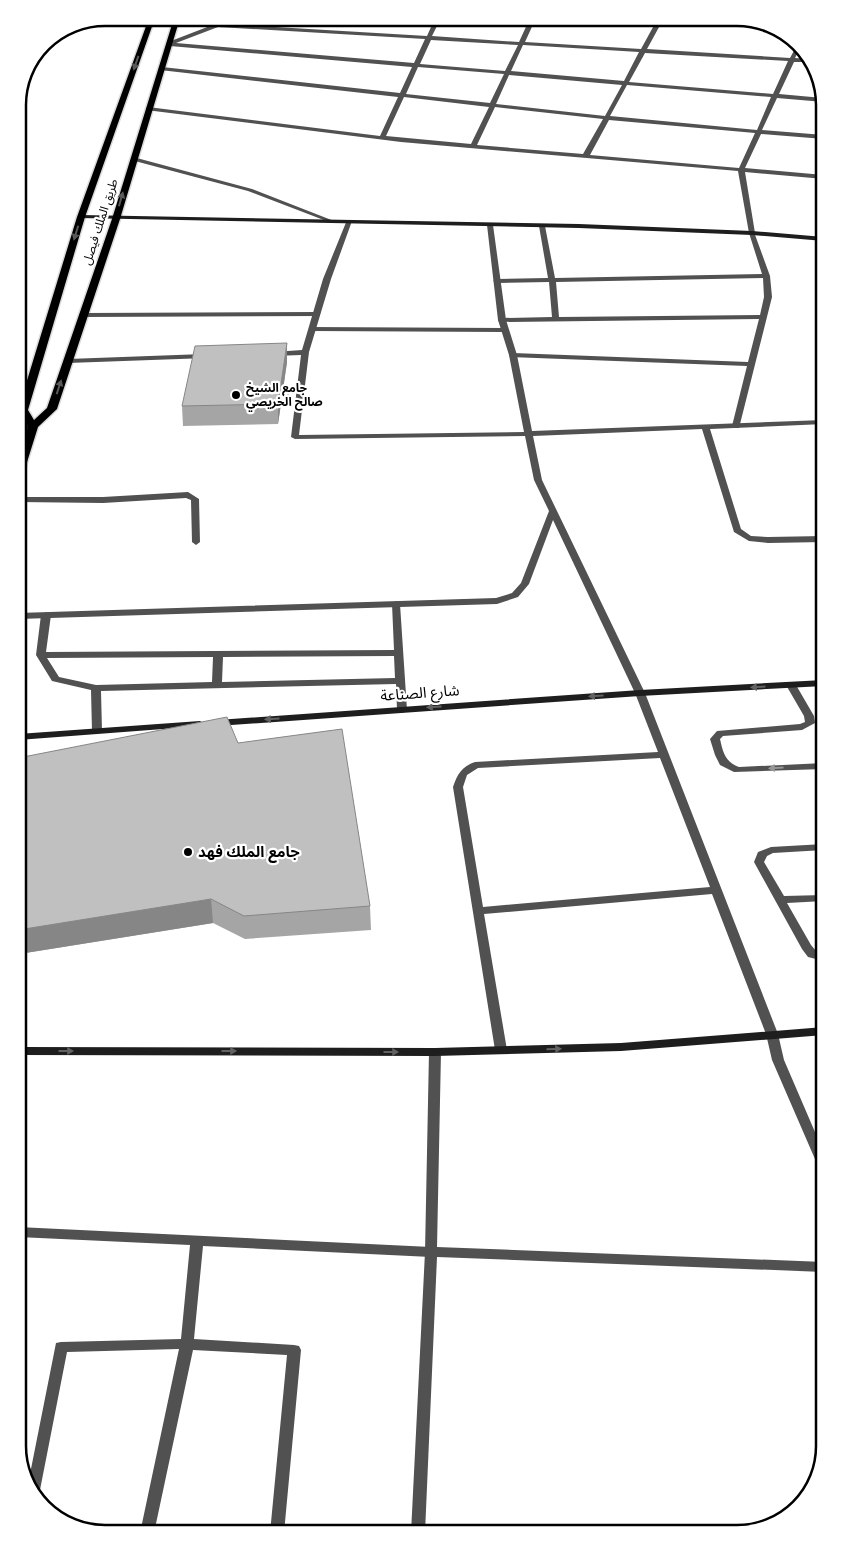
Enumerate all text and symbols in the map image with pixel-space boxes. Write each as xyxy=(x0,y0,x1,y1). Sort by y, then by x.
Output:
one-way arrow xyxy=(131,56,139,71)
street label: طريق الملك فيصل xyxy=(78,177,121,267)
one-way arrow xyxy=(118,192,126,207)
one-way arrow xyxy=(72,226,80,241)
one-way arrow xyxy=(56,379,64,394)
place label: جامع الشيخ صالح الخريصي xyxy=(246,379,323,412)
marker: جامع الشيخ صالح الخريصي xyxy=(230,389,242,401)
street label: شارع الصناعة xyxy=(380,679,461,708)
one-way arrow xyxy=(750,683,766,691)
one-way arrow xyxy=(588,692,604,700)
one-way arrow xyxy=(426,704,442,712)
one-way arrow xyxy=(264,715,280,723)
one-way arrow xyxy=(768,765,784,773)
place label: جامع الملك فهد xyxy=(198,841,300,863)
marker: جامع الملك فهد xyxy=(182,846,194,858)
one-way arrow xyxy=(546,1044,562,1052)
one-way arrow xyxy=(59,1047,75,1055)
one-way arrow xyxy=(221,1047,237,1055)
one-way arrow xyxy=(384,1048,400,1056)

